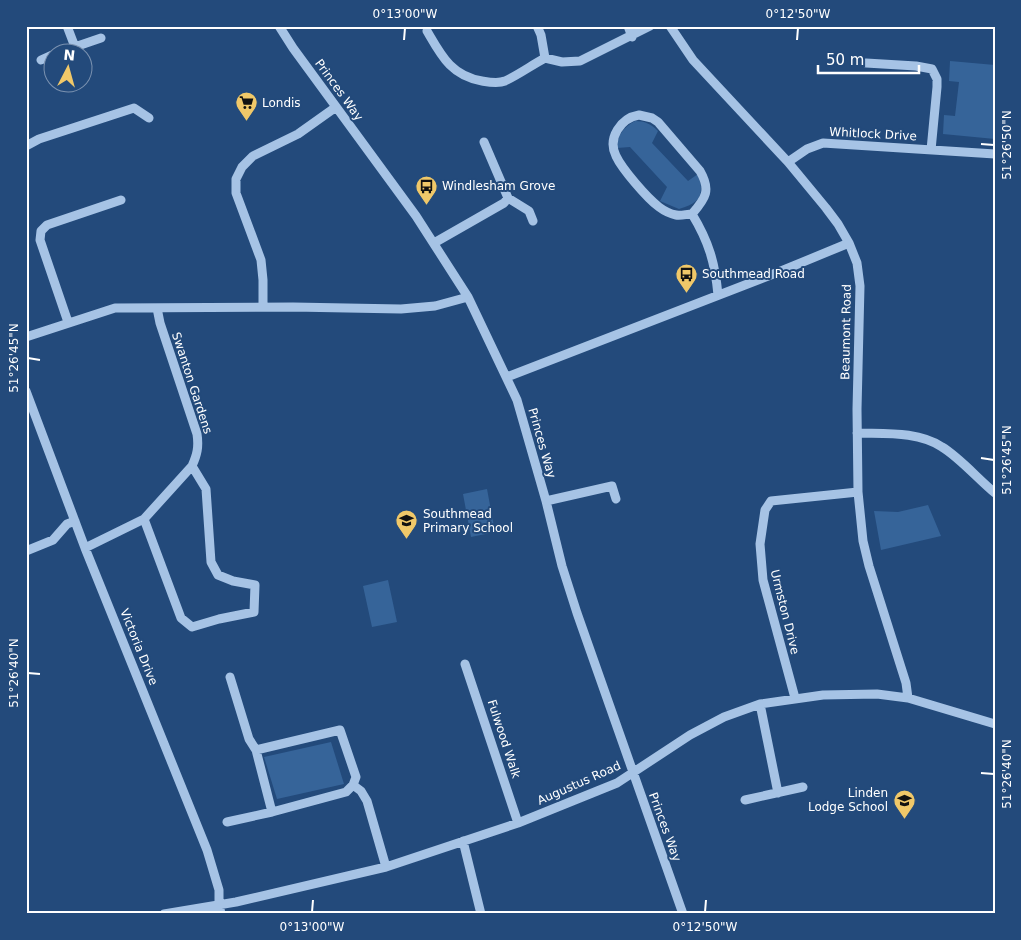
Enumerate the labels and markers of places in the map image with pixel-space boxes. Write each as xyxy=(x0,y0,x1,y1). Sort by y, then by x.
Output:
supermarket icon: Londis xyxy=(234,91,258,122)
place label: Londis xyxy=(262,96,301,110)
bus stop icon: Windlesham Grove xyxy=(414,174,438,205)
place label: Windlesham Grove xyxy=(442,179,555,193)
bus stop icon: Southmead Road xyxy=(674,262,698,293)
place label: Southmead Road xyxy=(702,267,805,281)
place label: Southmead Primary School xyxy=(423,507,513,535)
school or university icon: Southmead Primary School xyxy=(395,509,419,540)
place label: Linden Lodge School xyxy=(808,786,888,814)
school or university icon: Linden Lodge School xyxy=(892,788,916,819)

